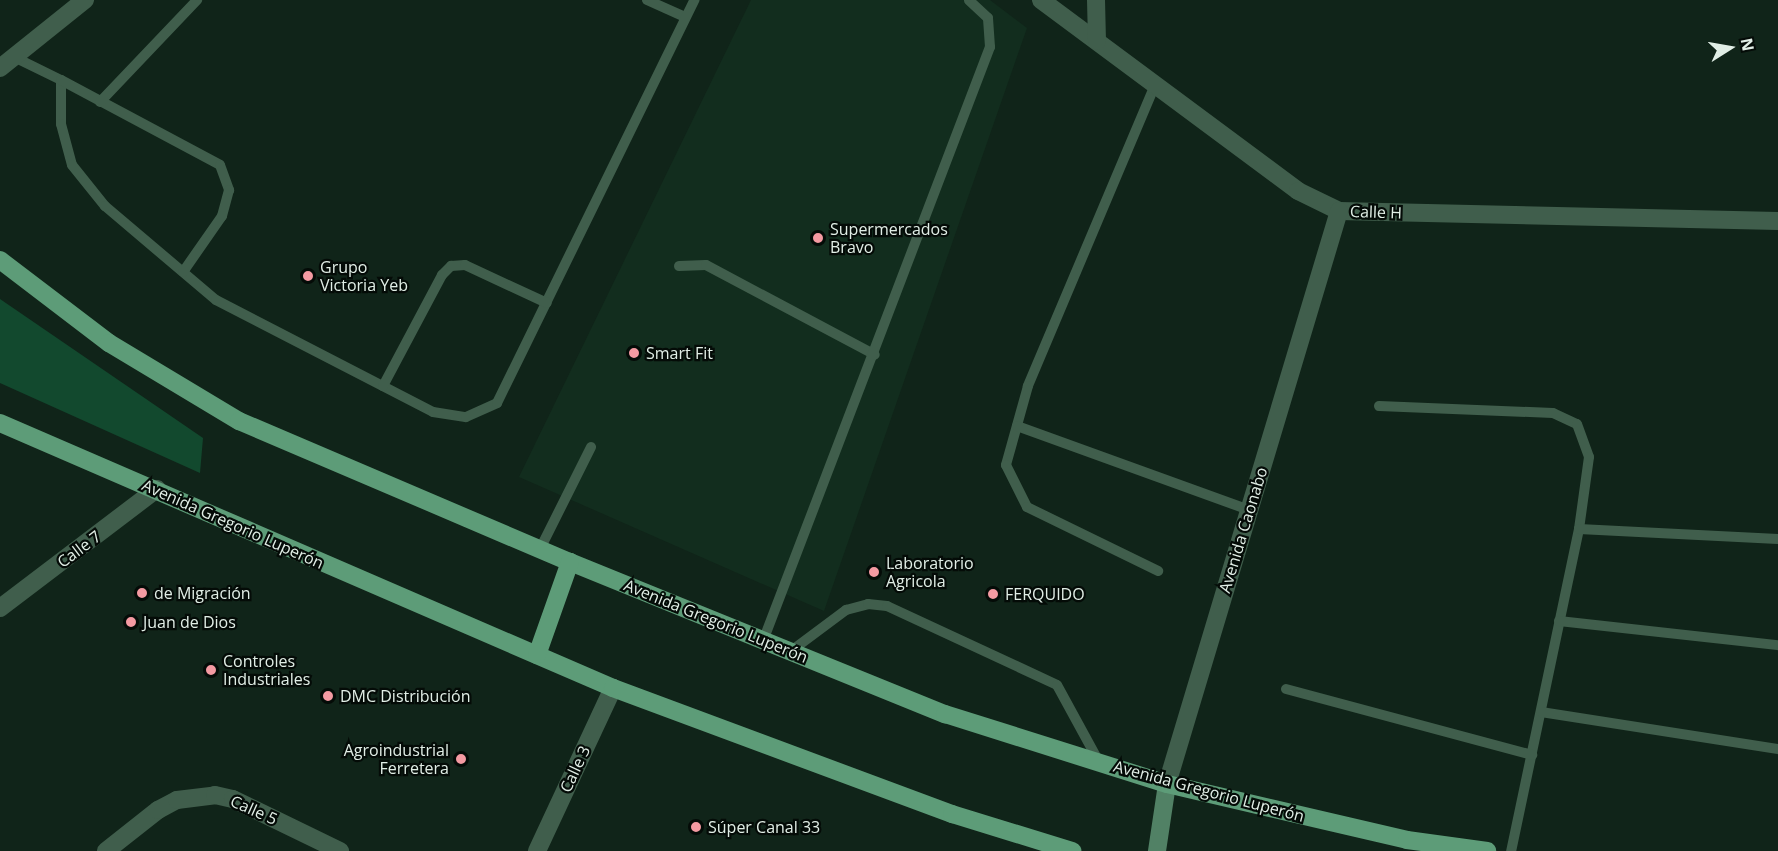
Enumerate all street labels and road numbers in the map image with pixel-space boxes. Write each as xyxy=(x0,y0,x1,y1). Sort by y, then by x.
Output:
street label: Calle H xyxy=(1350,201,1402,223)
street label: Avenida Caonabo xyxy=(1215,465,1271,595)
street label: Avenida Gregorio Luperón xyxy=(139,475,327,573)
street label: Calle 7 xyxy=(54,526,104,572)
street label: Avenida Gregorio Luperón xyxy=(621,575,811,667)
street label: Calle 3 xyxy=(556,743,594,795)
street label: Avenida Gregorio Luperón xyxy=(1112,756,1306,826)
street label: Calle 5 xyxy=(228,791,280,829)

